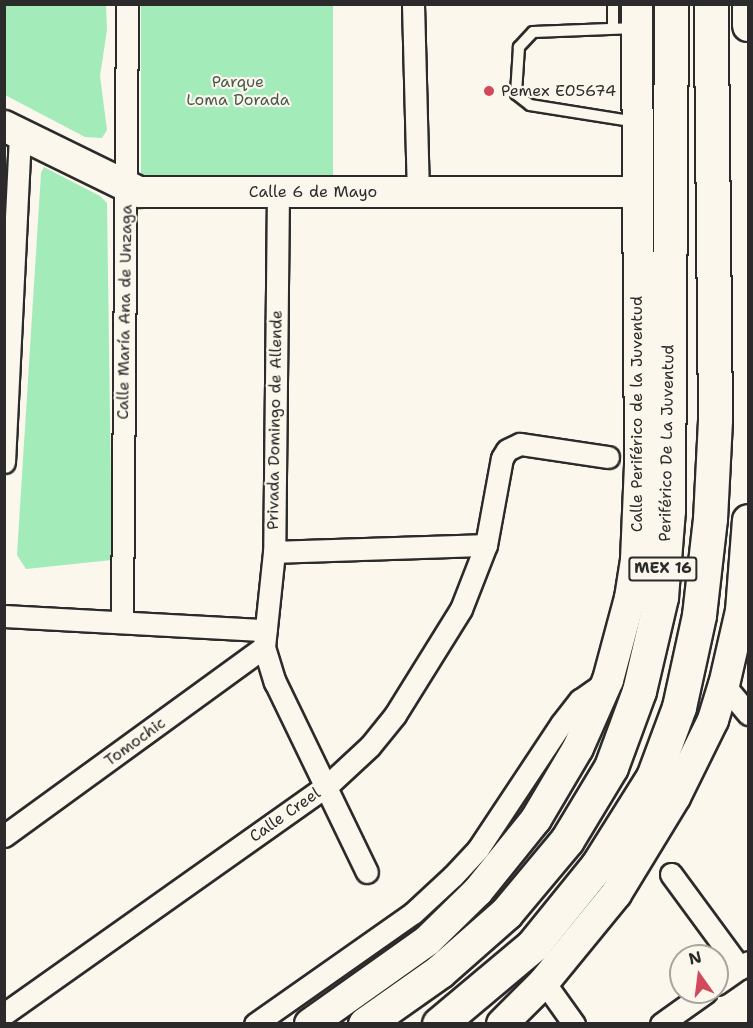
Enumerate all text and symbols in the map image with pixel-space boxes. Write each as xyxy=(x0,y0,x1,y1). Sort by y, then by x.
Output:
park label: Parque Loma Dorada xyxy=(186,72,290,110)
place label: Pemex E05674 xyxy=(501,81,616,101)
marker: Pemex E05674 xyxy=(482,84,496,98)
street label: Calle 6 de Mayo xyxy=(249,182,377,202)
street label: Calle María Ana de Unzaga xyxy=(114,204,136,420)
street label: Calle Periférico de la Juventud xyxy=(627,296,647,532)
street label: Privada Domingo de Allende xyxy=(263,310,287,530)
street label: Periférico De La Juventud xyxy=(656,344,678,542)
road number: MEX 16 xyxy=(627,557,699,581)
street label: Tomochic xyxy=(101,713,169,771)
street label: Calle Creel xyxy=(246,784,324,846)
north arrow xyxy=(669,944,729,1004)
text: N xyxy=(686,946,704,970)

